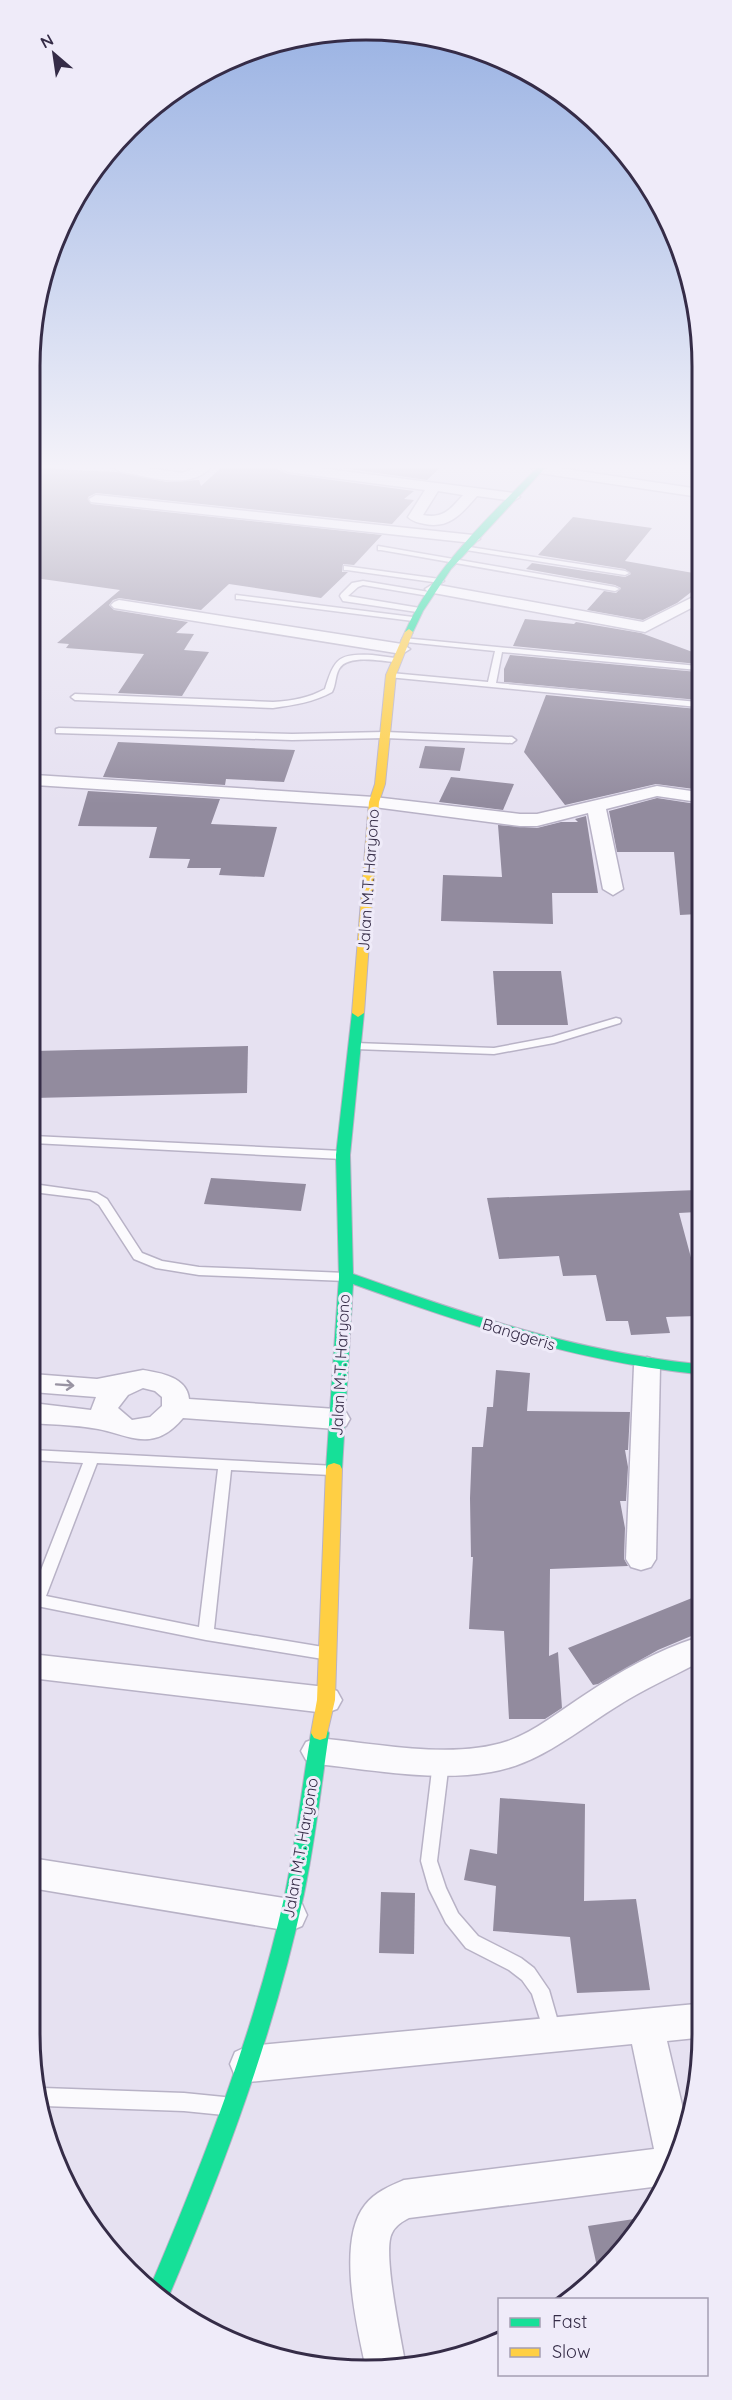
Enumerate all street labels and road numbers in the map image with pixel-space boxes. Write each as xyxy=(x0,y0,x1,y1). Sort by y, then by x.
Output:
street label: Jalan M.T. Haryono xyxy=(353,808,383,952)
street label: Jalan M.T. Haryono xyxy=(326,1293,354,1437)
street label: Banggeris xyxy=(480,1313,558,1355)
street label: Jalan M.T. Haryono xyxy=(278,1776,322,1920)

